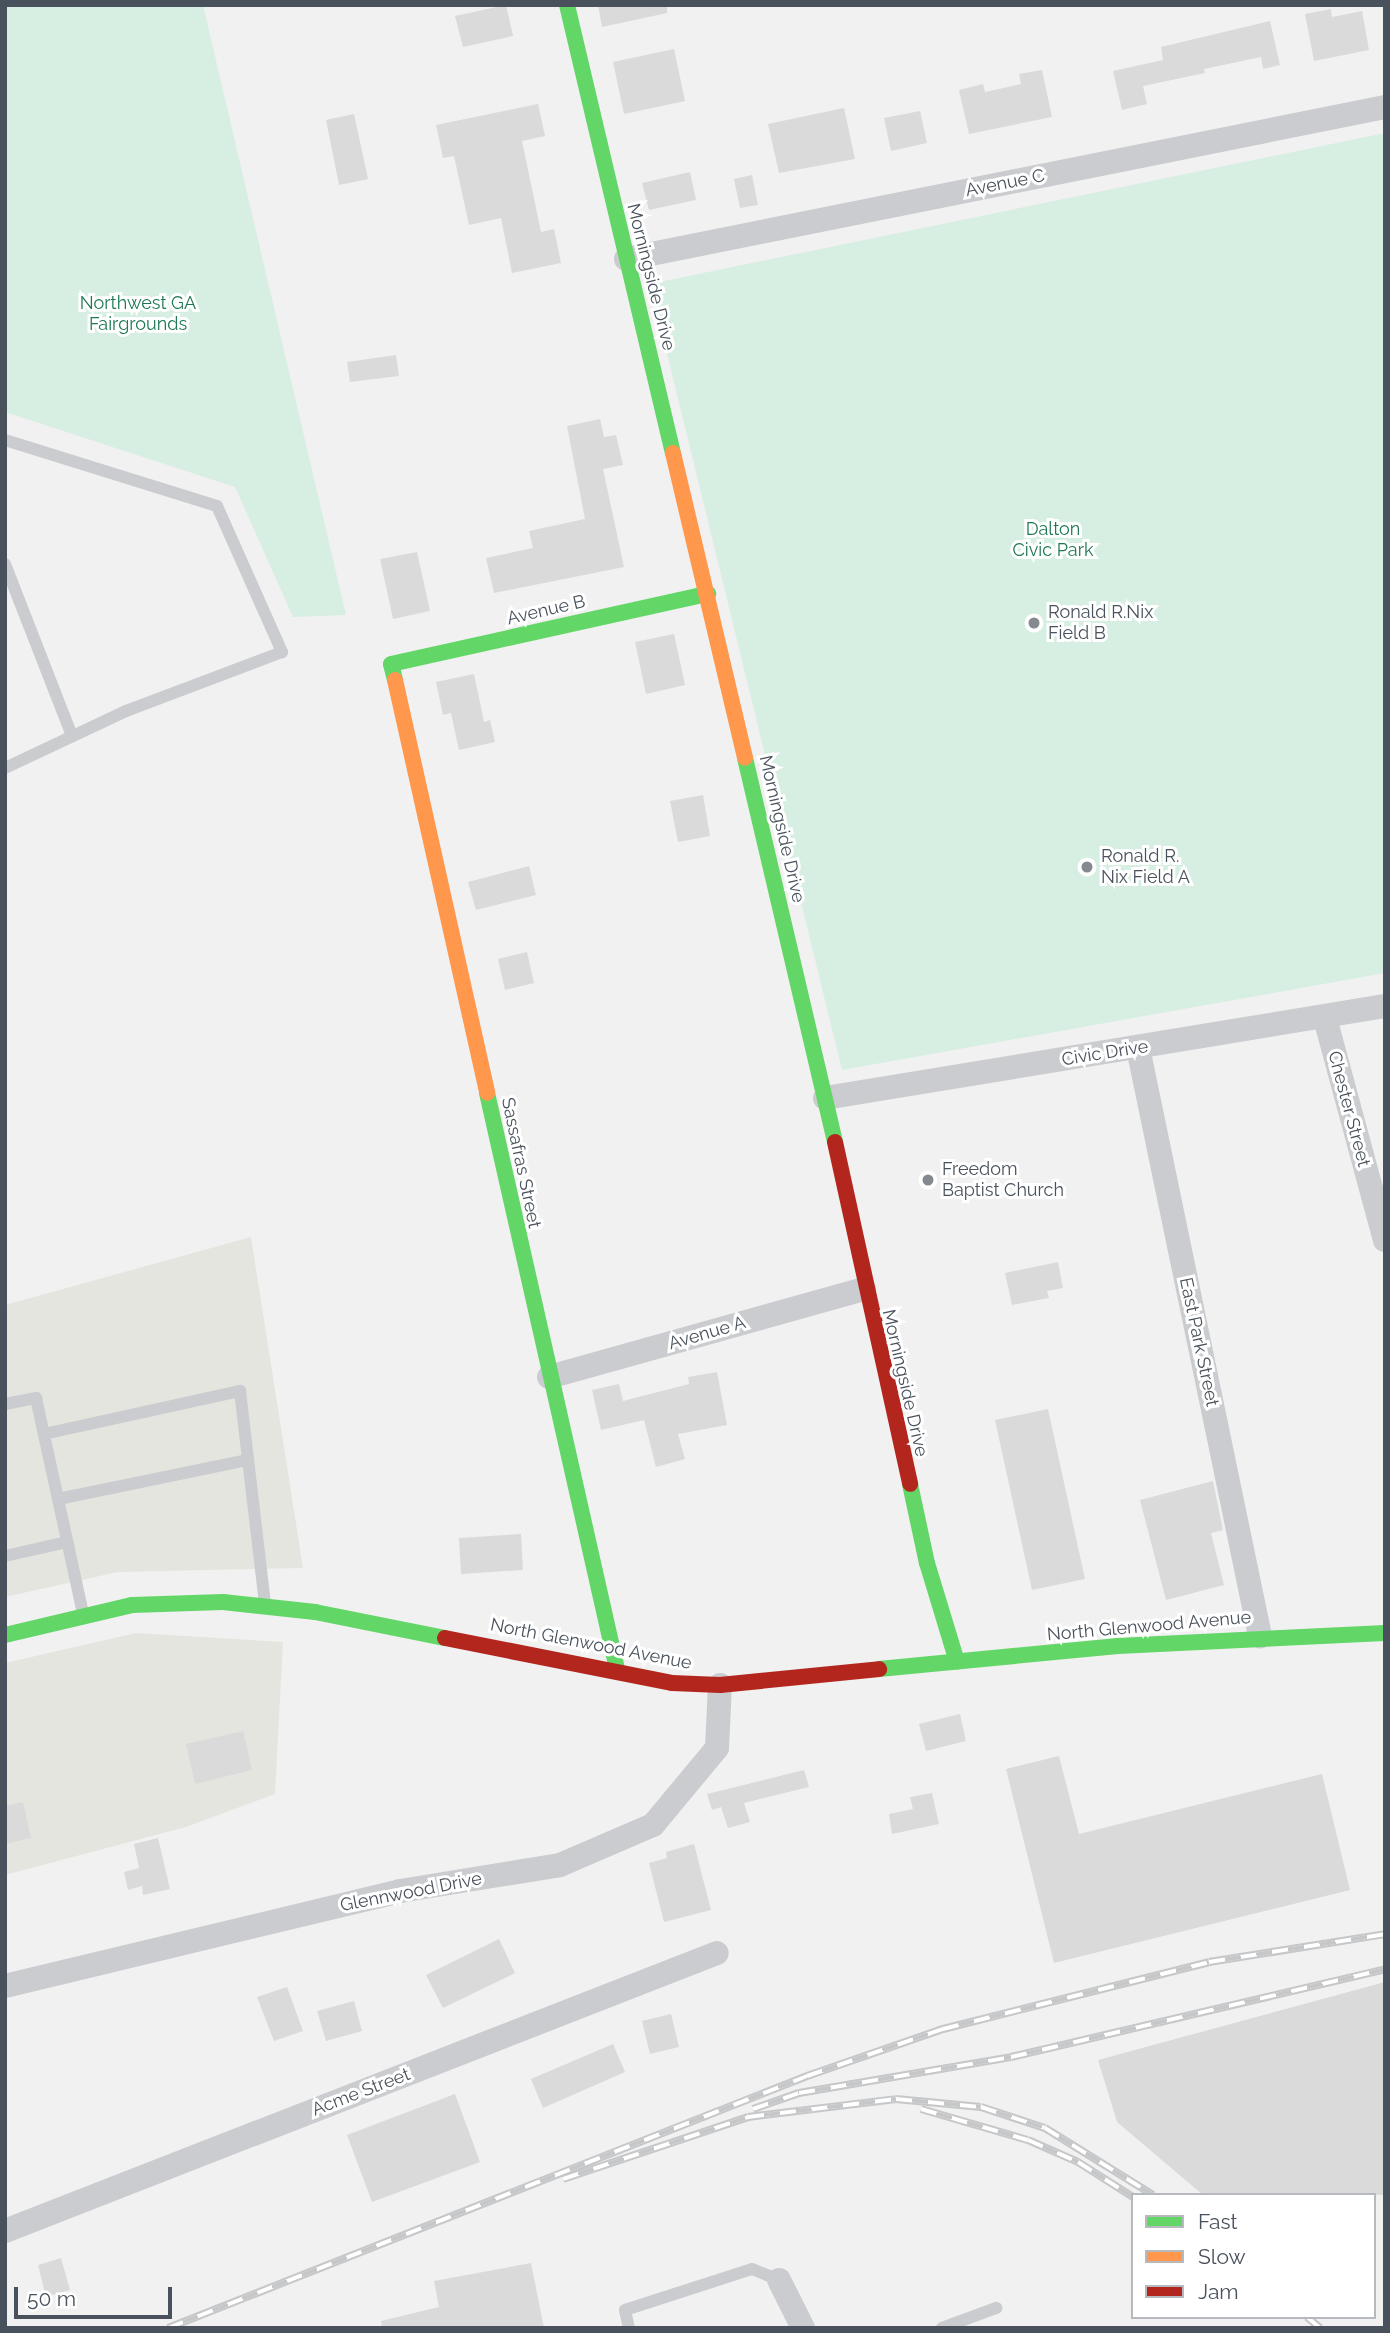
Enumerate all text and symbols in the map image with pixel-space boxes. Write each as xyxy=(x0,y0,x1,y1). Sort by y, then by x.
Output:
street label: Avenue C xyxy=(964,165,1046,201)
street label: Morningside Drive xyxy=(622,201,680,353)
park label: Northwest GA Fairgrounds xyxy=(80,293,196,336)
park label: Dalton Civic Park xyxy=(1012,519,1094,562)
street label: Avenue B xyxy=(505,591,587,629)
place label: Ronald R.Nix Field B xyxy=(1048,602,1153,644)
marker: Ronald R.Nix Field B xyxy=(1026,615,1042,631)
street label: Morningside Drive xyxy=(755,753,809,905)
place label: Ronald R. Nix Field A xyxy=(1101,846,1190,888)
marker: Ronald R. Nix Field A xyxy=(1079,859,1095,875)
street label: Civic Drive xyxy=(1060,1036,1150,1070)
street label: Chester Street xyxy=(1323,1049,1375,1169)
street label: Sassafras Street xyxy=(497,1096,545,1230)
place label: Freedom Baptist Church xyxy=(942,1159,1064,1202)
marker: Freedom Baptist Church xyxy=(920,1172,936,1188)
street label: East Park Street xyxy=(1175,1276,1223,1408)
street label: Morningside Drive xyxy=(878,1307,932,1459)
street label: Avenue A xyxy=(666,1312,748,1354)
street label: North Glenwood Avenue xyxy=(1046,1606,1252,1646)
street label: North Glenwood Avenue xyxy=(488,1614,694,1674)
street label: Glennwood Drive xyxy=(338,1868,484,1916)
street label: Acme Street xyxy=(309,2063,413,2121)
legend xyxy=(1131,2193,1376,2319)
text: Fast xyxy=(1198,2209,1238,2234)
text: Slow xyxy=(1198,2244,1246,2269)
scale bar xyxy=(18,2274,175,2318)
text: Jam xyxy=(1198,2279,1239,2304)
text: 50 m xyxy=(27,2286,76,2311)

